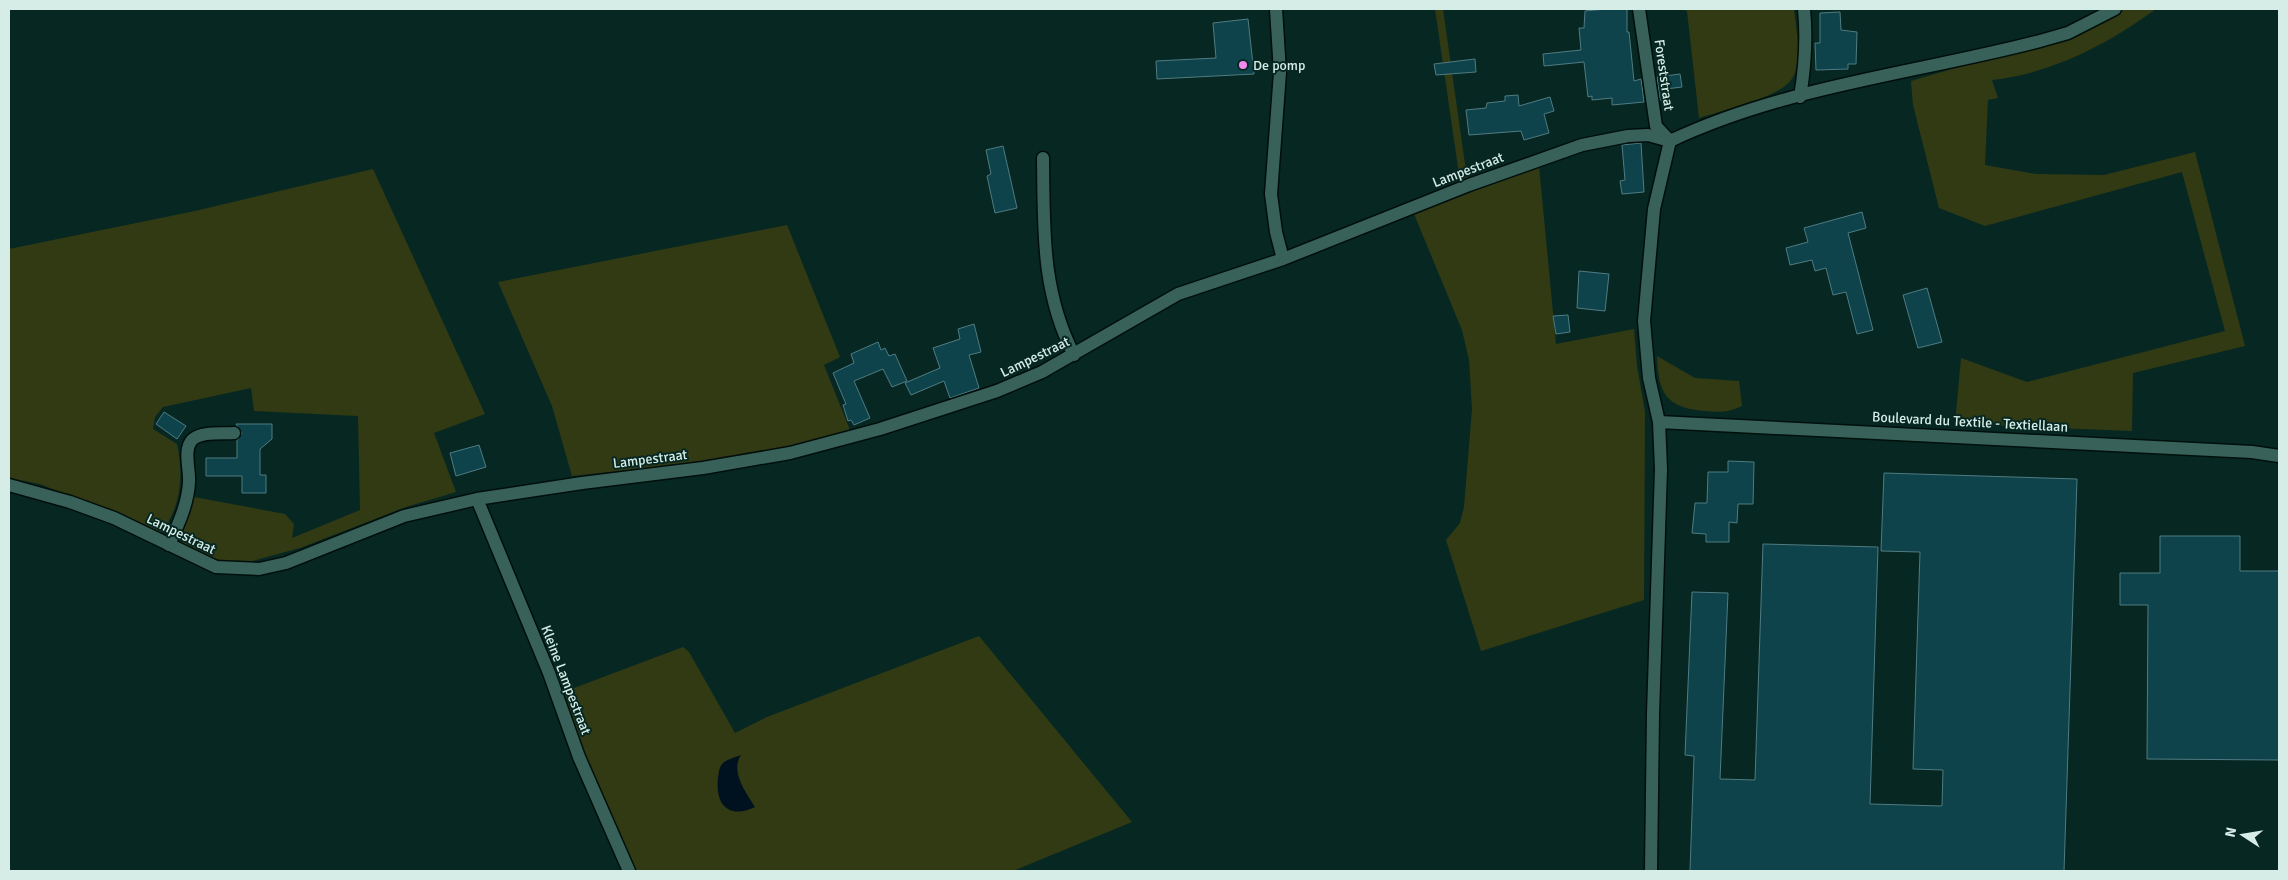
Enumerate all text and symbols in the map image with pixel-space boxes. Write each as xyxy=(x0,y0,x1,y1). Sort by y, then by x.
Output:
street label: Foreststraat xyxy=(1651,38,1677,112)
place label: De pomp xyxy=(1253,57,1305,74)
marker: De pomp xyxy=(1237,59,1249,71)
street label: Lampestraat xyxy=(1430,149,1506,191)
street label: Lampestraat xyxy=(998,333,1072,381)
street label: Boulevard du Textile - Textiellaan xyxy=(1872,408,2068,436)
street label: Lampestraat xyxy=(612,446,688,472)
street label: Lampestraat xyxy=(144,510,218,558)
street label: Kleine Lampestraat xyxy=(537,623,595,737)
north arrow xyxy=(2218,810,2268,860)
text: N xyxy=(2221,826,2240,839)

